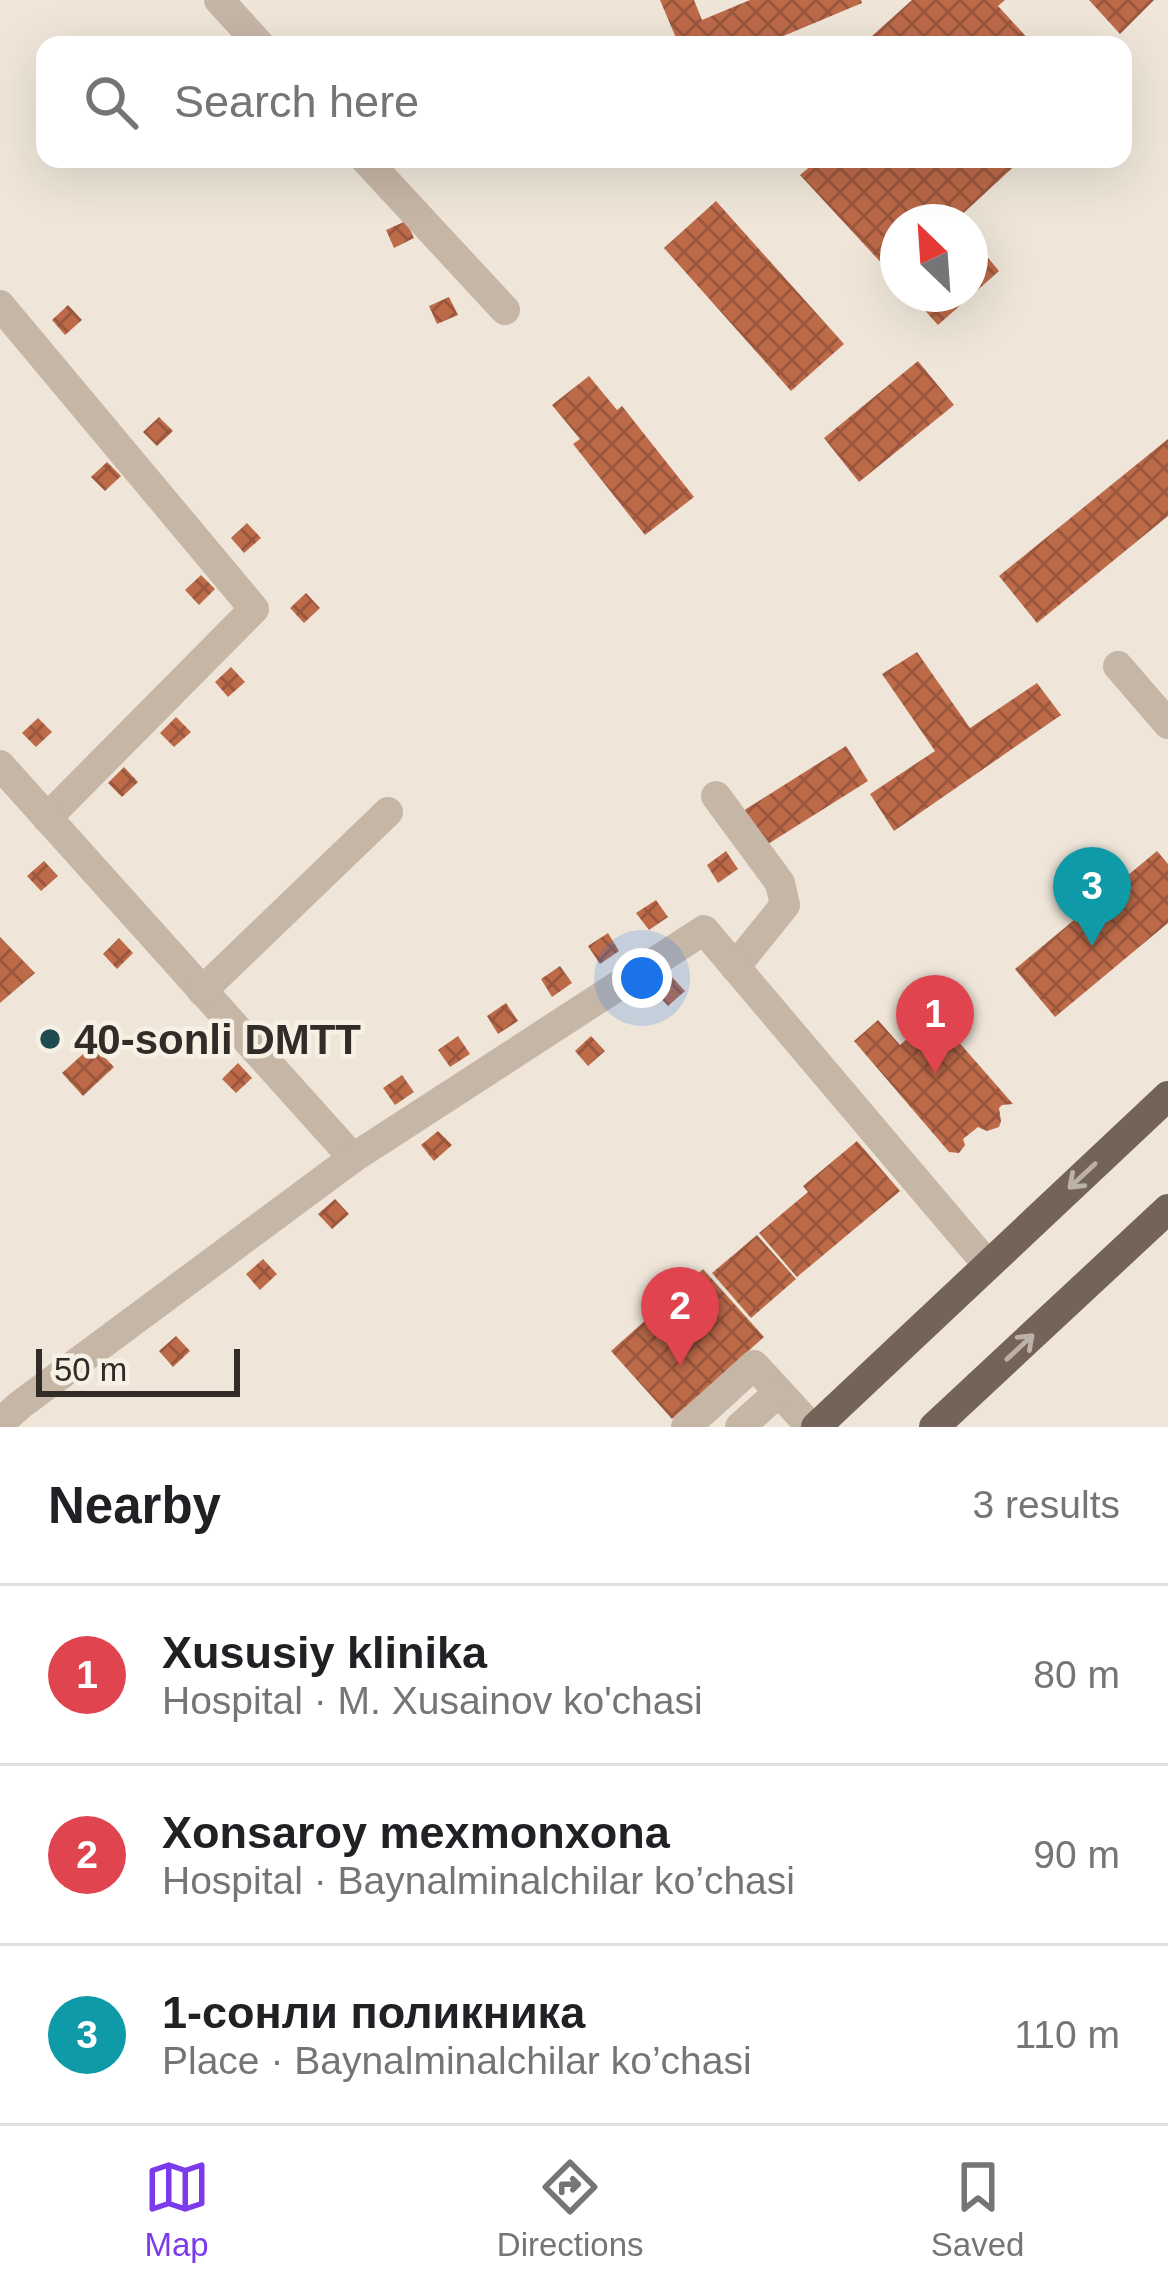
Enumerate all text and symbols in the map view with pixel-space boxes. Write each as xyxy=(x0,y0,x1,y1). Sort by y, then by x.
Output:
search box xyxy=(36,36,1132,168)
icon: search xyxy=(78,69,144,135)
text: Search here xyxy=(174,76,419,127)
north arrow xyxy=(880,204,988,312)
pin: 3 xyxy=(1053,847,1131,946)
your location xyxy=(612,948,672,1008)
pin: 1 xyxy=(896,975,974,1074)
place label: 40-sonli DMTT xyxy=(74,1016,361,1063)
marker: 40-sonli DMTT xyxy=(37,1026,63,1052)
one-way arrow xyxy=(1068,1162,1098,1189)
pin: 2 xyxy=(641,1267,719,1366)
one-way arrow xyxy=(1004,1334,1034,1362)
scale bar xyxy=(36,1343,240,1396)
text: 50 m xyxy=(54,1351,127,1388)
text: Nearby xyxy=(48,1477,221,1534)
text: 3 results xyxy=(973,1483,1120,1526)
text: Xususiy klinika xyxy=(162,1627,487,1678)
text: 1 xyxy=(76,1653,98,1696)
text: 80 m xyxy=(1033,1653,1120,1696)
text: Hospital · M. Xusainov ko'chasi xyxy=(162,1679,703,1722)
text: Xonsaroy mexmonxona xyxy=(162,1807,670,1858)
text: 2 xyxy=(76,1833,98,1876)
text: 90 m xyxy=(1033,1833,1120,1876)
text: Hospital · Baynalminalchilar ko’chasi xyxy=(162,1859,795,1902)
text: 1-сонли поликника xyxy=(162,1987,585,2038)
text: 3 xyxy=(76,2013,98,2056)
text: 110 m xyxy=(1015,2013,1120,2056)
text: Place · Baynalminalchilar ko’chasi xyxy=(162,2039,752,2082)
tab: Map xyxy=(144,2154,210,2264)
tab: Directions xyxy=(497,2154,644,2264)
tab: Saved xyxy=(931,2154,1024,2264)

